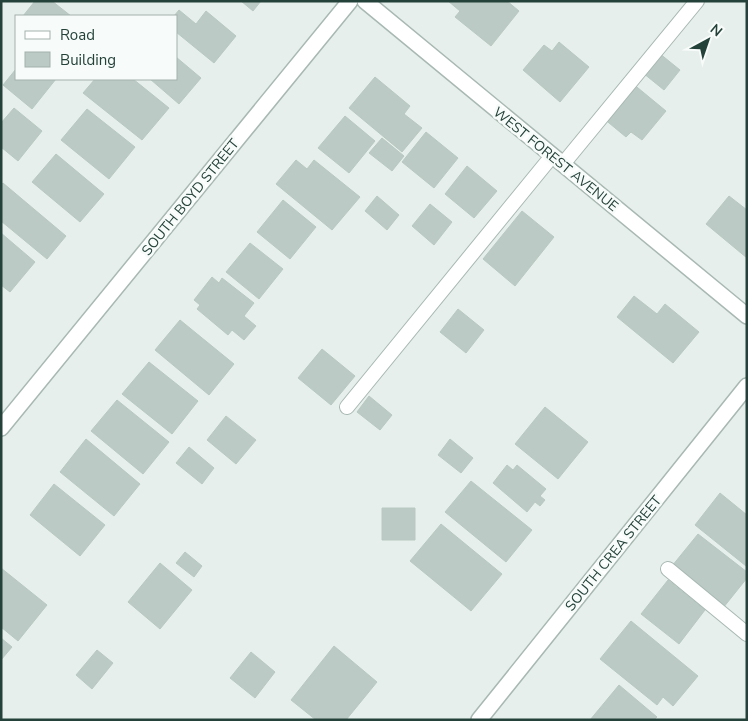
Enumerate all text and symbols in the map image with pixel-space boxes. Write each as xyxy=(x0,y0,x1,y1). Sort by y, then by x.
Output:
legend xyxy=(15,15,178,80)
north arrow xyxy=(683,15,733,65)
text: N xyxy=(706,20,726,41)
text: Road xyxy=(60,25,95,45)
text: Building xyxy=(60,50,116,70)
street label: WEST FOREST AVENUE xyxy=(489,103,622,216)
street label: SOUTH BOYD STREET xyxy=(137,135,244,260)
street label: SOUTH CREA STREET xyxy=(561,491,666,615)

